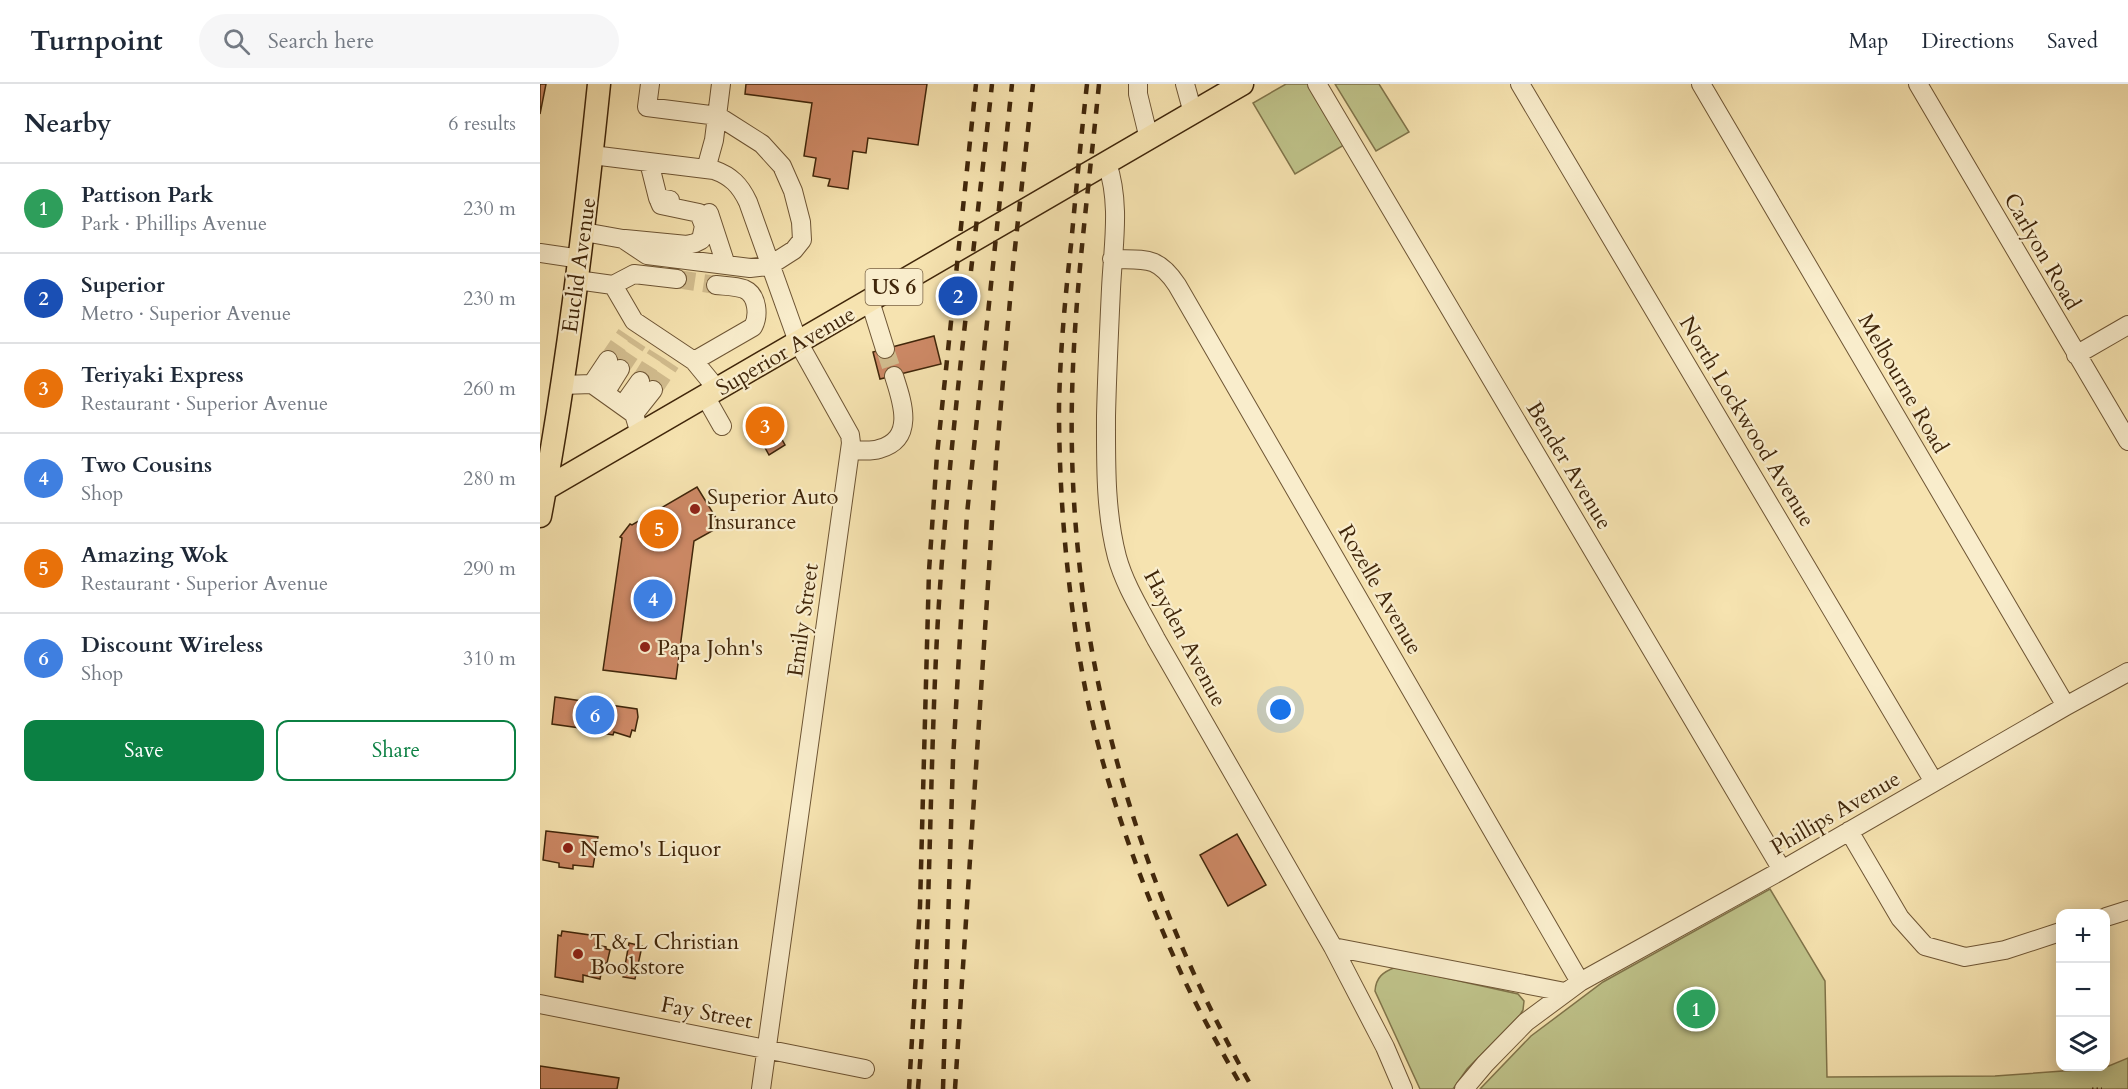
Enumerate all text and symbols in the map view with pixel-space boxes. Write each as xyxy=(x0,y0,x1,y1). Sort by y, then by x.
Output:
search box xyxy=(199,14,619,68)
text: Turnpoint xyxy=(30,22,163,60)
icon: search xyxy=(220,25,253,58)
text: Search here xyxy=(268,26,374,56)
text: Map xyxy=(1848,27,1888,56)
text: Directions xyxy=(1921,27,2014,56)
text: Saved xyxy=(2047,27,2098,56)
text: Nearby xyxy=(24,106,112,141)
text: 6 results xyxy=(448,110,516,137)
text: Pattison Park xyxy=(81,180,214,210)
street label: Carlyon Road xyxy=(1997,188,2088,316)
text: 1 xyxy=(38,195,49,222)
text: 230 m xyxy=(463,195,516,222)
street label: Euclid Avenue xyxy=(555,195,603,335)
text: Park · Phillips Avenue xyxy=(81,210,267,237)
road number: US 6 xyxy=(866,269,922,305)
text: Superior xyxy=(81,270,165,300)
pin: 2 xyxy=(938,274,978,318)
text: 2 xyxy=(38,285,49,312)
text: 230 m xyxy=(463,285,516,312)
street label: Superior Avenue xyxy=(710,299,861,403)
text: Metro · Superior Avenue xyxy=(81,300,291,327)
street label: Melbourne Road xyxy=(1851,308,1955,459)
street label: North Lockwood Avenue xyxy=(1672,310,1822,533)
text: Teriyaki Express xyxy=(81,360,244,390)
text: 3 xyxy=(38,375,49,402)
text: 260 m xyxy=(463,375,516,402)
text: Restaurant · Superior Avenue xyxy=(81,390,328,417)
street label: Bender Avenue xyxy=(1519,396,1619,535)
pin: 3 xyxy=(746,404,784,448)
text: Two Cousins xyxy=(81,450,212,480)
text: 4 xyxy=(38,465,49,492)
text: 280 m xyxy=(463,465,516,492)
text: Shop xyxy=(81,480,123,507)
place label: Superior Auto Insurance xyxy=(707,482,839,537)
marker: Superior Auto Insurance xyxy=(688,502,702,516)
pin: 5 xyxy=(640,506,678,552)
street label: Rozelle Avenue xyxy=(1331,519,1429,660)
text: Amazing Wok xyxy=(81,540,228,570)
text: 5 xyxy=(38,555,49,582)
text: 290 m xyxy=(463,555,516,582)
street label: Emily Street xyxy=(780,561,826,679)
street label: Hayden Avenue xyxy=(1136,565,1234,712)
text: Restaurant · Superior Avenue xyxy=(81,570,328,597)
pin: 4 xyxy=(634,576,672,622)
text: Discount Wireless xyxy=(81,630,263,660)
place label: Papa John's xyxy=(657,633,763,663)
marker: Papa John's xyxy=(638,640,652,654)
text: 6 xyxy=(38,645,49,672)
text: 310 m xyxy=(463,645,516,672)
text: Shop xyxy=(81,660,123,687)
pin: 6 xyxy=(576,692,614,738)
your location xyxy=(1266,695,1295,724)
button: Save xyxy=(24,720,264,781)
button: Share xyxy=(276,720,516,781)
street label: Phillips Avenue xyxy=(1765,764,1906,862)
place label: Nemo's Liquor xyxy=(580,834,722,864)
marker: Nemo's Liquor xyxy=(561,841,575,855)
map controls xyxy=(2056,909,2110,1071)
button: + xyxy=(2056,909,2110,963)
place label: T & L Christian Bookstore xyxy=(590,927,740,982)
marker: T & L Christian Bookstore xyxy=(571,947,585,961)
button: − xyxy=(2056,963,2110,1017)
pin: 1 xyxy=(1676,986,1716,1032)
street label: Fay Street xyxy=(659,989,755,1037)
button: layers xyxy=(2056,1017,2110,1071)

